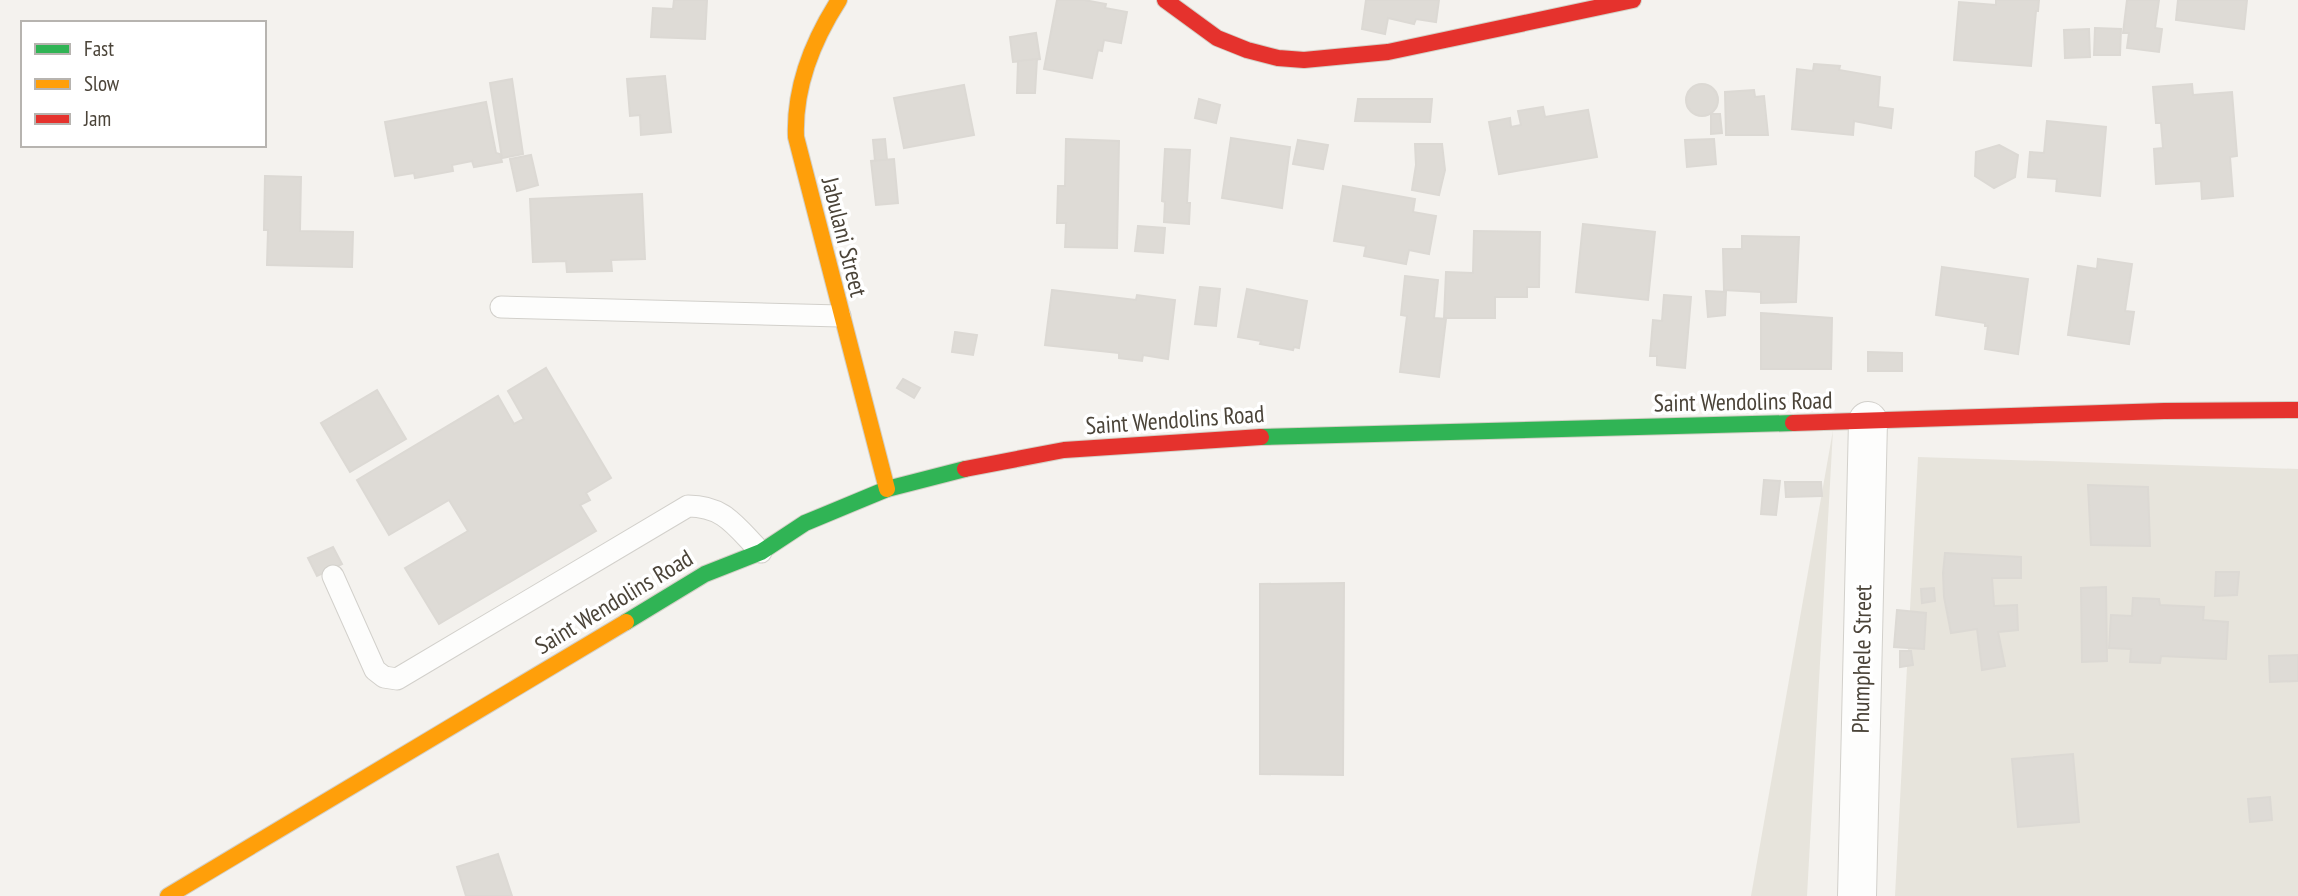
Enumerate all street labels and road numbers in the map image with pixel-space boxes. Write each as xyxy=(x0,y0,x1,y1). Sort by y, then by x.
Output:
street label: Jabulani Street xyxy=(814,173,874,300)
street label: Saint Wendolins Road xyxy=(1653,384,1833,419)
street label: Saint Wendolins Road xyxy=(1085,398,1265,441)
street label: Saint Wendolins Road xyxy=(529,542,698,661)
street label: Phumphele Street xyxy=(1845,584,1878,734)

